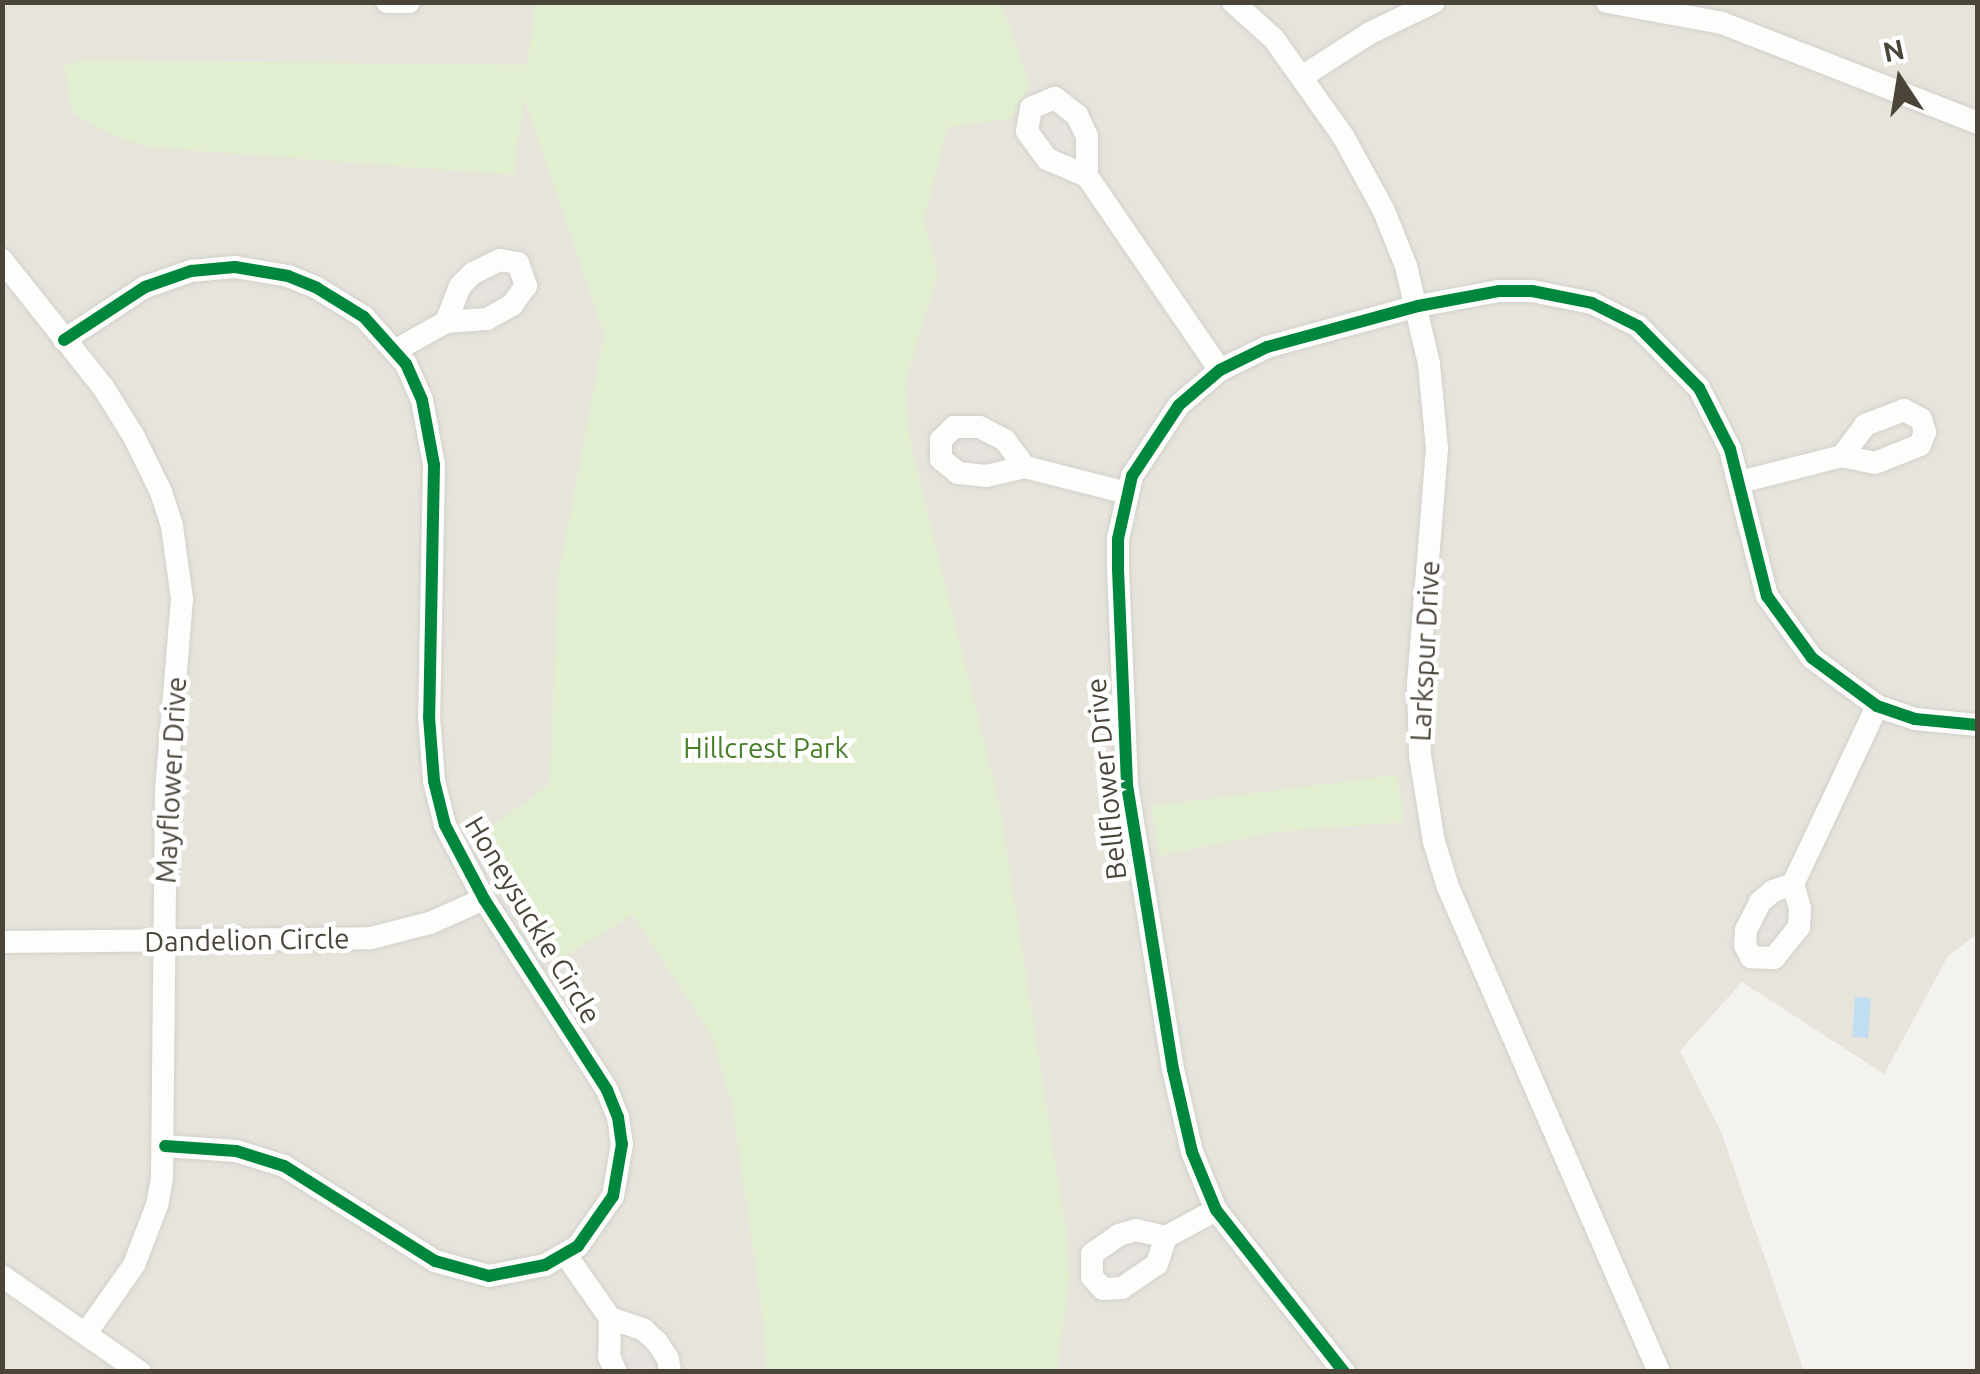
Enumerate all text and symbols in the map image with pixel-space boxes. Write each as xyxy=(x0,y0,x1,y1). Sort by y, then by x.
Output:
north arrow xyxy=(1850,30,1950,130)
text: N xyxy=(1880,33,1907,68)
street label: Larkspur Drive xyxy=(1403,560,1447,742)
street label: Mayflower Drive xyxy=(149,676,193,884)
street label: Bellflower Drive xyxy=(1079,676,1133,882)
park label: Hillcrest Park xyxy=(683,731,849,765)
street label: Honeysuckle Circle xyxy=(458,810,608,1030)
street label: Dandelion Circle xyxy=(144,921,350,959)

